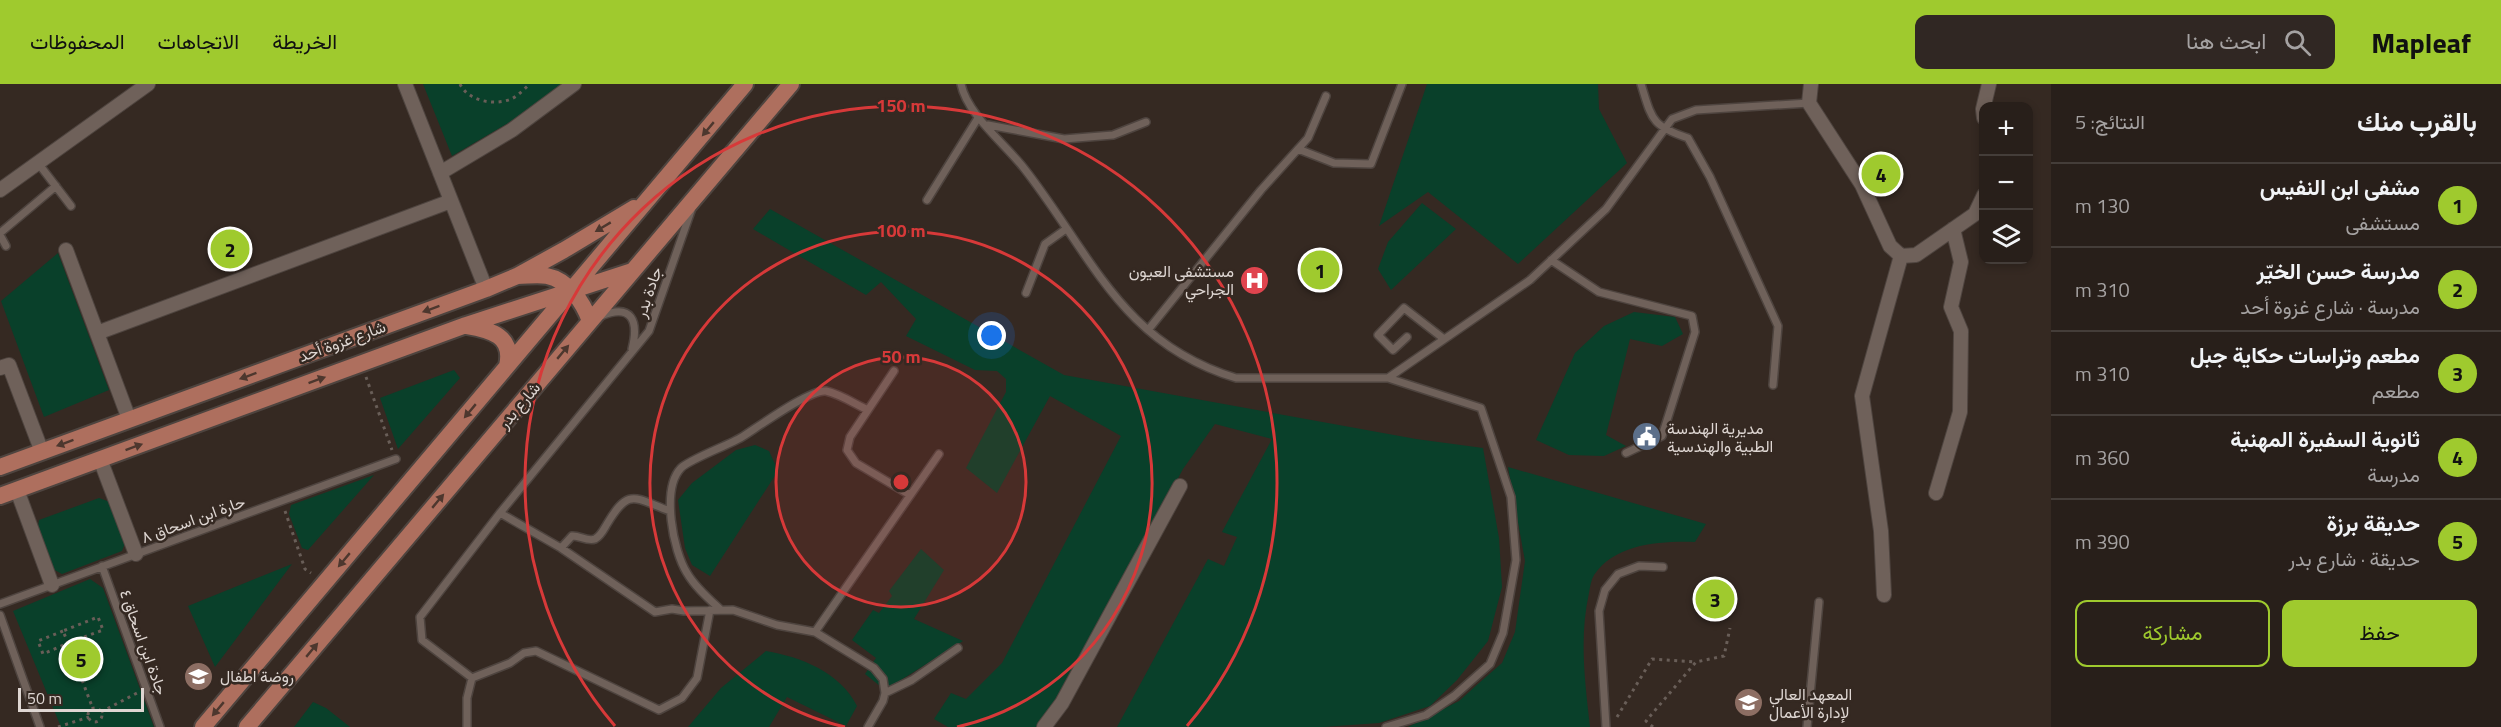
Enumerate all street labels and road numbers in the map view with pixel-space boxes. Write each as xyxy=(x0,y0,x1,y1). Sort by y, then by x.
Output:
street label: جادة بدر xyxy=(628,263,668,322)
street label: شارع غزوة أحد xyxy=(295,314,389,368)
street label: شارع بدر xyxy=(492,376,546,434)
street label: حارة ابن اسحاق ٨ xyxy=(138,489,249,549)
street label: جادة ابن اسحاق ٤ xyxy=(114,586,174,698)

